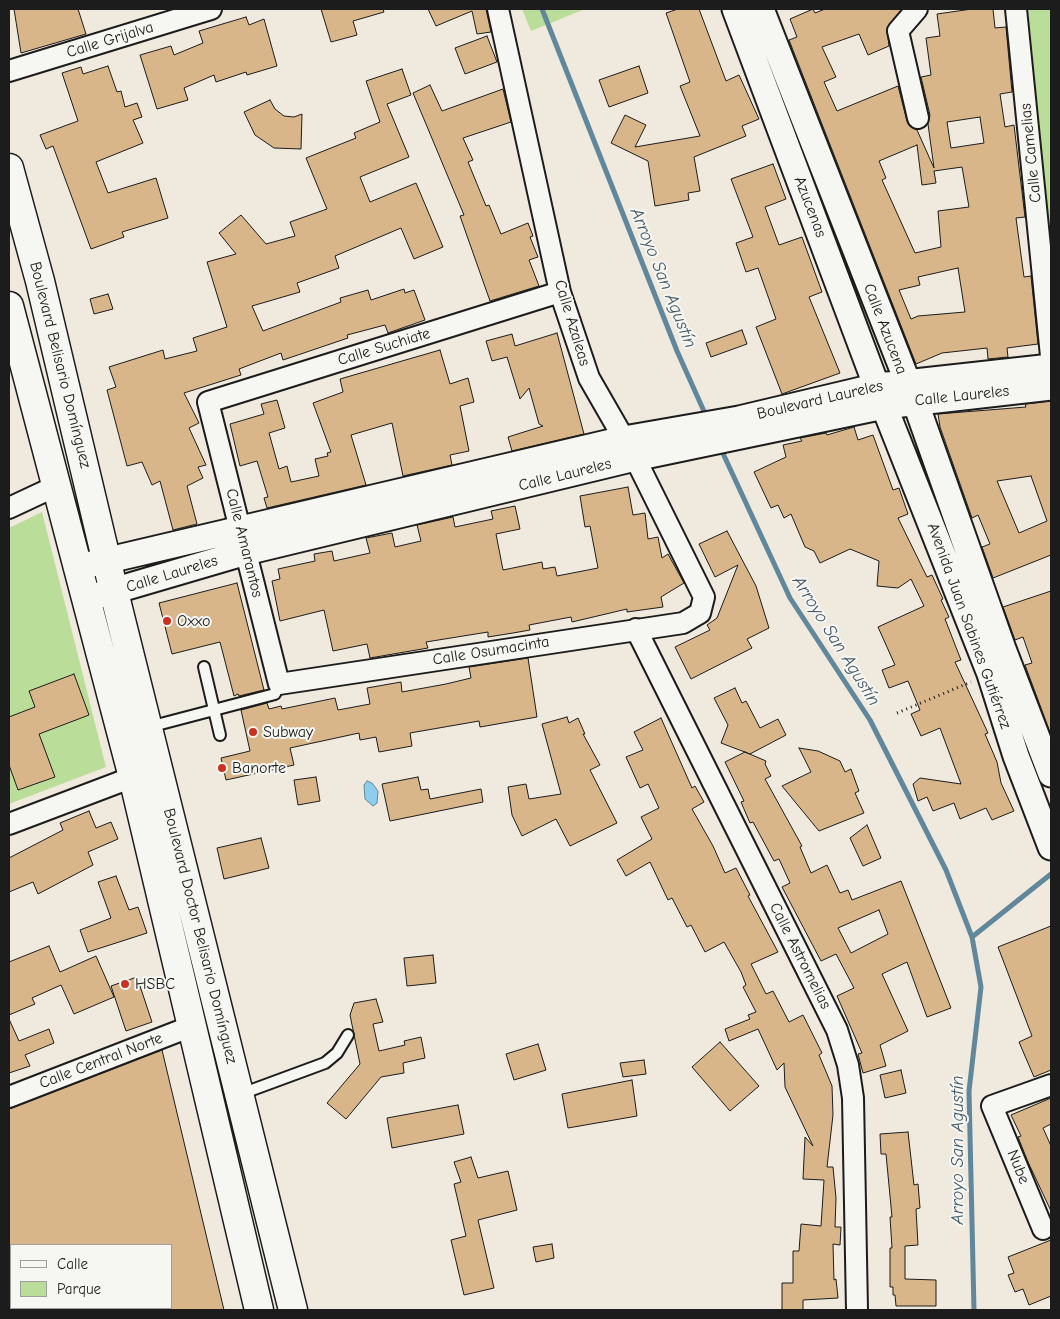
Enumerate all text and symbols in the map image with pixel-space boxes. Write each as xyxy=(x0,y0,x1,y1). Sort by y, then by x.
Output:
street label: Calle Grijalva xyxy=(64,18,156,62)
street label: Calle Camelias xyxy=(1016,102,1046,204)
street label: Azucenas xyxy=(790,174,830,240)
water label: Arroyo San Agustín xyxy=(625,205,701,351)
street label: Boulevard Belisario Domínguez xyxy=(25,260,95,470)
street label: Calle Azaleas xyxy=(550,278,594,368)
street label: Calle Azucena xyxy=(859,281,911,377)
street label: Calle Suchiate xyxy=(335,324,433,370)
street label: Boulevard Laureles xyxy=(755,376,885,424)
street label: Calle Laureles xyxy=(914,381,1010,411)
street label: Calle Laureles xyxy=(517,454,613,496)
street label: Calle Amarantos xyxy=(221,487,267,599)
street label: Avenida Juan Sabines Gutiérrez xyxy=(923,521,1015,731)
street label: Calle Laureles xyxy=(124,551,220,597)
water label: Arroyo San Agustín xyxy=(787,572,885,710)
place label: Oxxo xyxy=(177,611,211,631)
marker: Oxxo xyxy=(161,615,173,627)
street label: Calle Osumacinta xyxy=(431,632,551,670)
place label: Subway xyxy=(263,722,313,742)
marker: Subway xyxy=(247,726,259,738)
place label: Banorte xyxy=(232,758,286,778)
marker: Banorte xyxy=(216,762,228,774)
street label: Boulevard Doctor Belisario Domínguez xyxy=(159,806,241,1066)
street label: Calle Astromelias xyxy=(765,900,835,1012)
place label: HSBC xyxy=(135,974,175,994)
marker: HSBC xyxy=(119,978,131,990)
street label: Calle Central Norte xyxy=(37,1029,165,1093)
water label: Arroyo San Agustín xyxy=(947,1076,969,1224)
street label: Nube xyxy=(1002,1147,1034,1187)
legend xyxy=(10,1244,172,1309)
text: Calle xyxy=(57,1255,88,1273)
text: Parque xyxy=(57,1280,101,1298)

